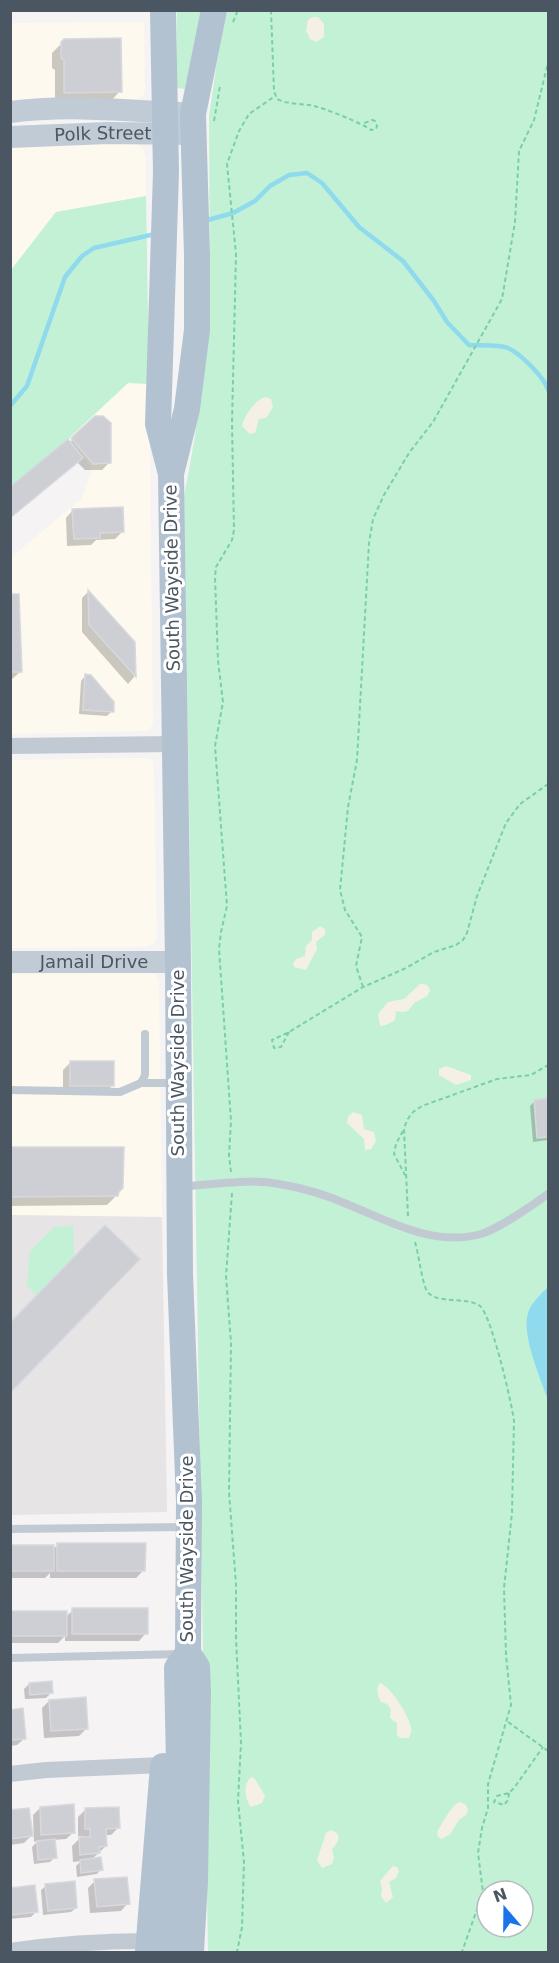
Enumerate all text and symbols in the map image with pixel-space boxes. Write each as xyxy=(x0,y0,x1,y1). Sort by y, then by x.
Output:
street label: Polk Street xyxy=(54,122,152,145)
street label: South Wayside Drive xyxy=(159,484,184,672)
street label: Jamail Drive xyxy=(39,951,148,972)
street label: South Wayside Drive xyxy=(167,970,188,1156)
street label: South Wayside Drive xyxy=(176,1456,197,1642)
north arrow xyxy=(475,1879,535,1939)
text: N xyxy=(490,1884,510,1907)

